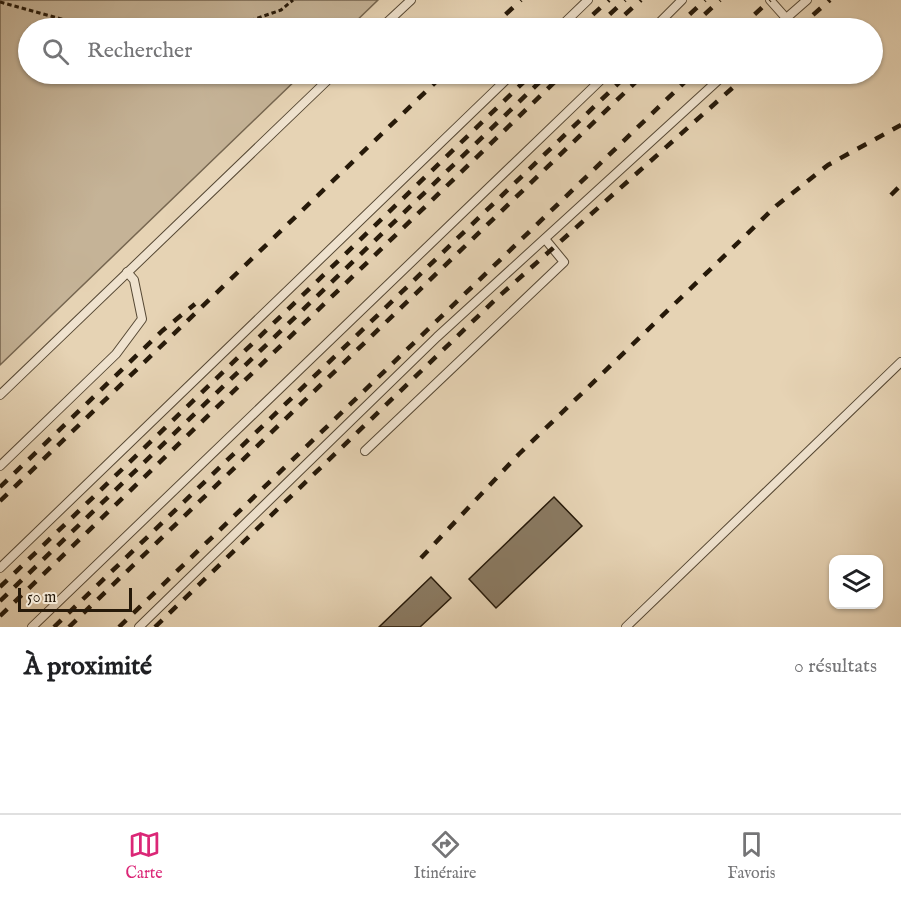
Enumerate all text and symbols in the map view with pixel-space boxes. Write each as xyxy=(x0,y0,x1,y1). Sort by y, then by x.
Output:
search box xyxy=(18,18,883,84)
icon: search xyxy=(39,35,72,68)
text: Rechercher xyxy=(87,37,192,65)
map controls xyxy=(829,555,883,609)
button: layers xyxy=(829,555,883,609)
scale bar xyxy=(18,585,132,612)
text: 50 m xyxy=(27,588,56,608)
text: À proximité xyxy=(24,650,152,683)
text: 0 résultats xyxy=(794,654,877,679)
tab: Carte xyxy=(126,828,163,884)
tab: Itinéraire xyxy=(414,828,476,884)
tab: Favoris xyxy=(727,828,775,884)

